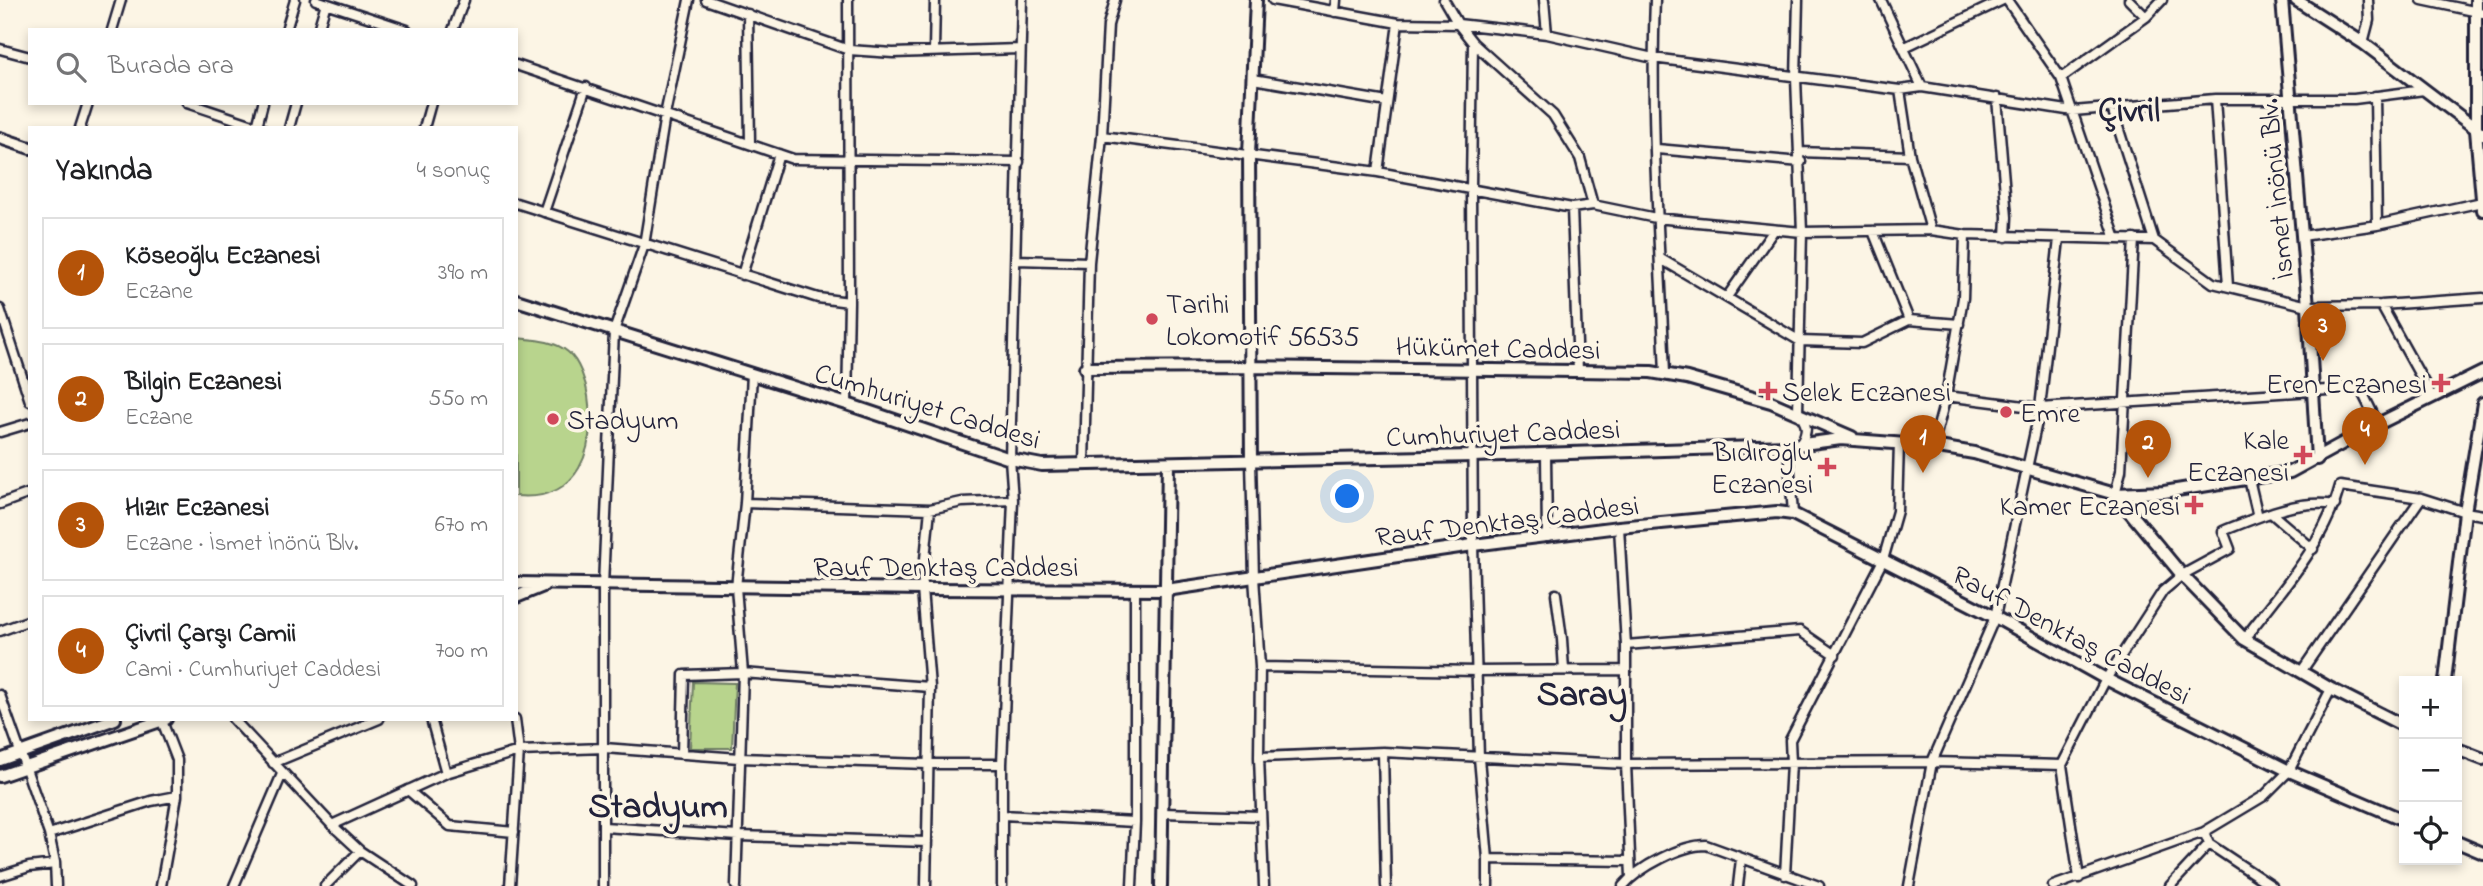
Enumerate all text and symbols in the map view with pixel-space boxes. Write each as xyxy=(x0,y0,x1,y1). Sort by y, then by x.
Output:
search box xyxy=(28,28,518,105)
icon: search xyxy=(52,48,90,86)
text: Burada ara xyxy=(108,48,234,86)
district label: Çivril xyxy=(2098,87,2160,138)
street label: İsmet İnönü Blv. xyxy=(2250,96,2307,281)
text: Yakında xyxy=(56,150,152,194)
text: 4 sonuç xyxy=(416,155,490,188)
text: Köseoğlu Eczanesi xyxy=(125,238,320,276)
text: 1 xyxy=(77,257,85,290)
text: 390 m xyxy=(438,257,488,290)
text: Eczane xyxy=(125,276,193,309)
place label: Tarihi Lokomotif 56535 xyxy=(1166,286,1360,359)
pin: 3 xyxy=(2300,303,2346,361)
marker: Tarihi Lokomotif 56535 xyxy=(1144,311,1160,327)
street label: Hükümet Caddesi xyxy=(1395,328,1601,373)
street label: Cumhuriyet Caddesi xyxy=(809,354,1045,462)
text: Bilgin Eczanesi xyxy=(125,364,282,402)
place label: Eren Eczanesi xyxy=(2266,366,2427,407)
place label: Selek Eczanesi xyxy=(1782,374,1951,415)
marker: Eren Eczanesi xyxy=(2433,375,2449,391)
text: 2 xyxy=(75,383,87,416)
text: 550 m xyxy=(428,383,488,416)
marker: Selek Eczanesi xyxy=(1760,383,1776,399)
place label: Emre xyxy=(2020,395,2080,436)
text: Eczane xyxy=(125,402,193,435)
place label: Stadyum xyxy=(567,402,678,443)
marker: Emre xyxy=(1998,404,2014,420)
pin: 4 xyxy=(2342,407,2388,465)
marker: Stadyum xyxy=(545,411,561,427)
street label: Cumhuriyet Caddesi xyxy=(1385,411,1621,460)
pin: 1 xyxy=(1900,415,1946,473)
pin: 2 xyxy=(2125,420,2171,478)
place label: Kale Eczanesi xyxy=(2187,422,2289,495)
place label: Bıdıroğlu Eczanesi xyxy=(1711,434,1813,507)
marker: Kale Eczanesi xyxy=(2295,447,2311,463)
marker: Bıdıroğlu Eczanesi xyxy=(1819,459,1835,475)
your location xyxy=(1330,479,1364,513)
street label: Rauf Denktaş Caddesi xyxy=(1373,487,1642,560)
place label: Kamer Eczanesi xyxy=(1999,488,2180,529)
text: Hızır Eczanesi xyxy=(125,490,270,528)
marker: Kamer Eczanesi xyxy=(2186,497,2202,513)
text: 3 xyxy=(76,509,86,542)
text: 670 m xyxy=(435,509,488,542)
text: Eczane · İsmet İnönü Blv. xyxy=(125,528,358,561)
street label: Rauf Denktaş Caddesi xyxy=(813,549,1079,590)
street label: Rauf Denktaş Caddesi xyxy=(1944,557,2197,717)
text: Çivril Çarşı Camii xyxy=(125,616,296,654)
text: 4 xyxy=(76,635,86,668)
text: 700 m xyxy=(435,635,488,668)
text: Cami · Cumhuriyet Caddesi xyxy=(125,654,381,687)
district label: Saray xyxy=(1537,671,1627,723)
map controls xyxy=(2399,676,2462,865)
button: + xyxy=(2399,676,2462,739)
button: − xyxy=(2399,739,2462,802)
district label: Stadyum xyxy=(588,783,728,835)
button: locate xyxy=(2399,802,2462,865)

